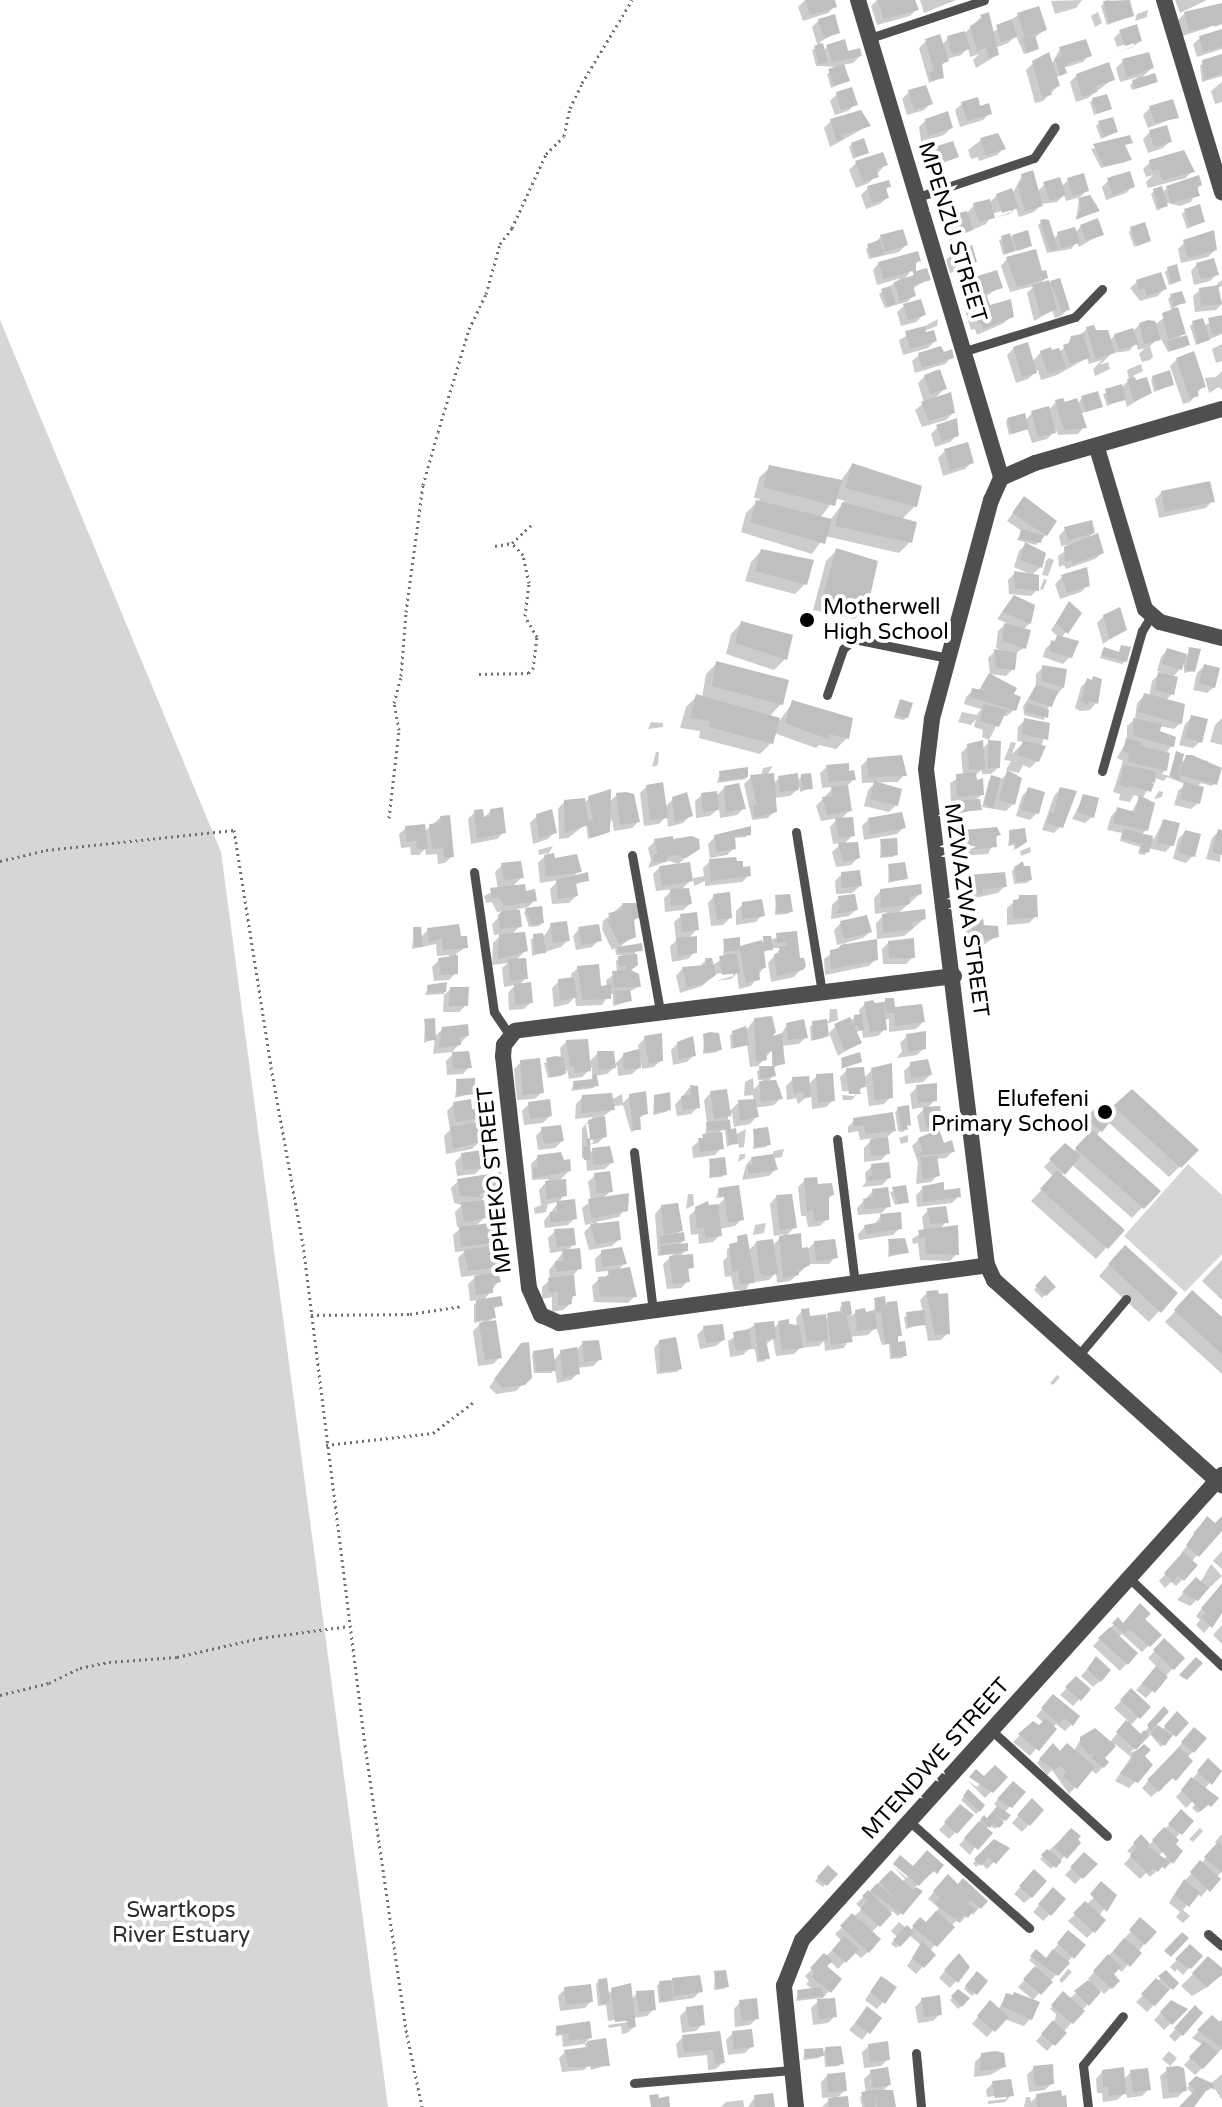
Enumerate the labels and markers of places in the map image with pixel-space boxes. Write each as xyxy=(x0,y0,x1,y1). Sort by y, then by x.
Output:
place label: Motherwell High School xyxy=(823,594,949,646)
marker: Motherwell High School xyxy=(798,611,816,629)
place label: Elufefeni Primary School xyxy=(931,1086,1089,1138)
marker: Elufefeni Primary School xyxy=(1096,1103,1114,1121)

